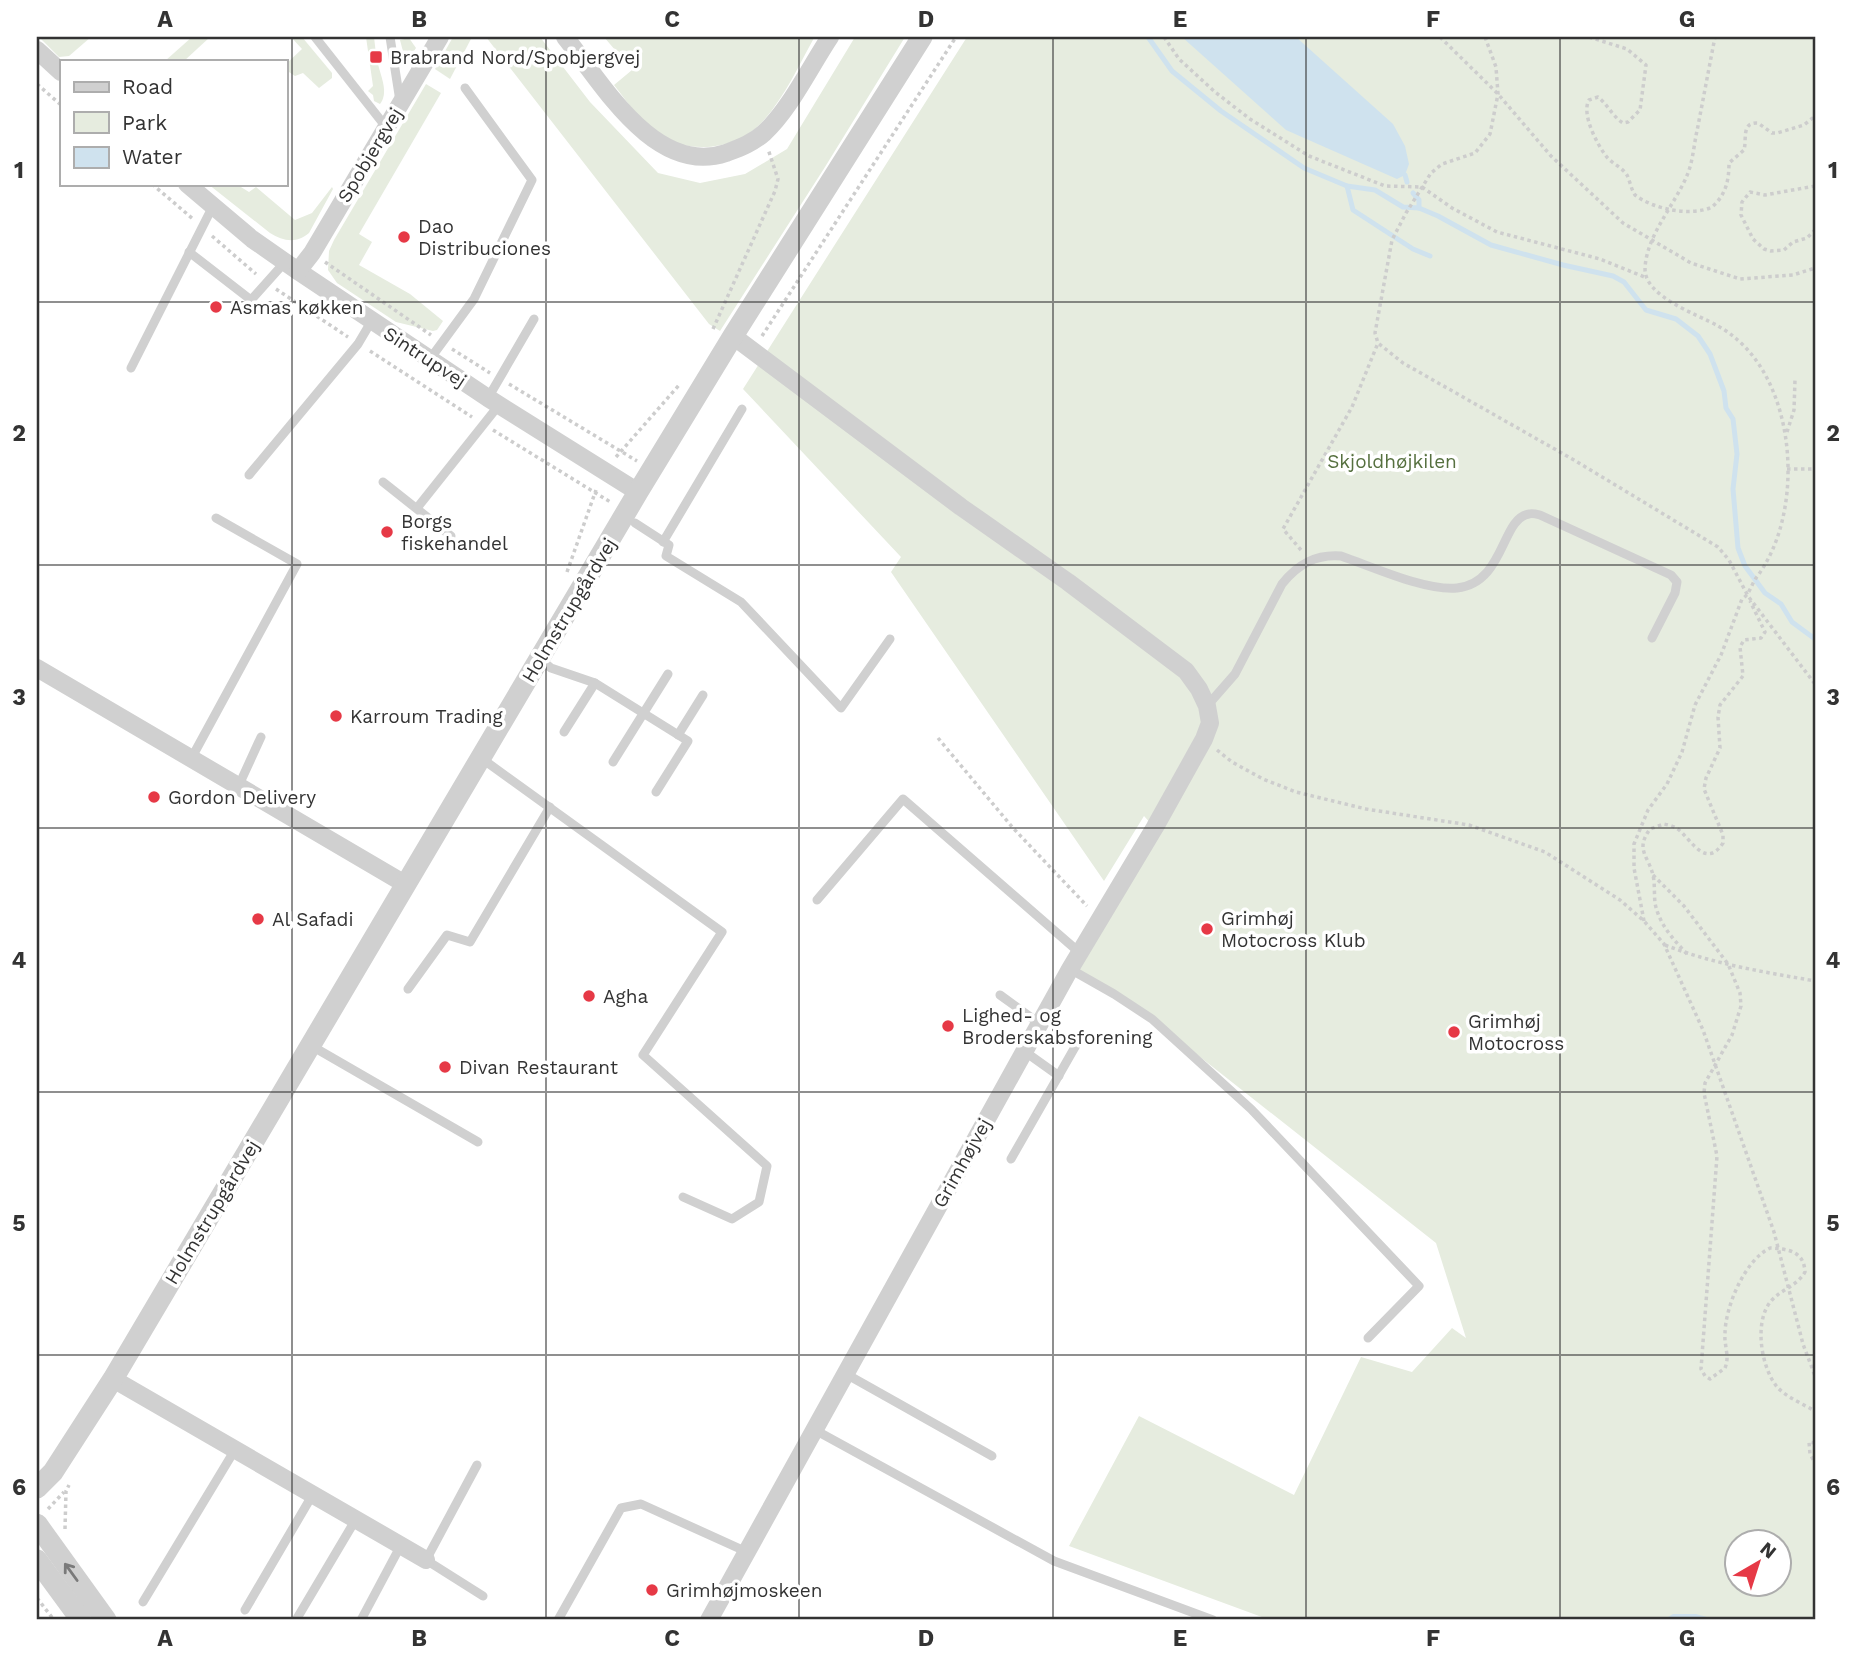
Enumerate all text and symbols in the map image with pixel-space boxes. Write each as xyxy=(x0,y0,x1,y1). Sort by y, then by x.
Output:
text: A xyxy=(157,6,173,33)
text: B xyxy=(411,6,427,33)
text: C xyxy=(664,6,680,33)
text: D xyxy=(918,6,934,33)
text: E xyxy=(1173,6,1187,33)
text: F xyxy=(1426,6,1440,33)
text: G xyxy=(1679,6,1695,33)
place label: Brabrand Nord/Spobjergvej xyxy=(390,46,640,69)
marker: Brabrand Nord/Spobjergvej xyxy=(368,49,384,65)
legend xyxy=(60,60,287,186)
text: Road xyxy=(122,74,173,99)
street label: Spobjergvej xyxy=(333,103,407,207)
text: Park xyxy=(122,110,167,135)
text: Water xyxy=(122,144,183,169)
text: 1 xyxy=(14,157,24,184)
text: 1 xyxy=(1828,157,1838,184)
place label: Dao Distribuciones xyxy=(418,215,551,260)
marker: Dao Distribuciones xyxy=(396,229,412,245)
place label: Asmas køkken xyxy=(230,296,364,319)
marker: Asmas køkken xyxy=(208,299,224,315)
street label: Sintrupvej xyxy=(379,322,471,392)
text: 2 xyxy=(12,420,26,447)
text: 2 xyxy=(1826,420,1840,447)
park label: Skjoldhøjkilen xyxy=(1327,450,1457,473)
place label: Borgs fiskehandel xyxy=(401,510,508,555)
marker: Borgs fiskehandel xyxy=(379,524,395,540)
street label: Holmstrupgårdvej xyxy=(517,534,621,686)
text: 3 xyxy=(12,684,26,711)
text: 3 xyxy=(1826,684,1840,711)
place label: Karroum Trading xyxy=(350,705,503,728)
marker: Karroum Trading xyxy=(328,708,344,724)
place label: Gordon Delivery xyxy=(168,786,316,809)
marker: Gordon Delivery xyxy=(146,789,162,805)
place label: Grimhøj Motocross Klub xyxy=(1221,907,1366,952)
place label: Al Safadi xyxy=(272,908,353,931)
marker: Al Safadi xyxy=(250,911,266,927)
marker: Grimhøj Motocross Klub xyxy=(1199,921,1215,937)
text: 4 xyxy=(12,947,27,974)
text: 4 xyxy=(1826,947,1841,974)
place label: Agha xyxy=(603,985,648,1008)
marker: Agha xyxy=(581,988,597,1004)
place label: Lighed- og Broderskabsforening xyxy=(962,1004,1153,1049)
place label: Grimhøj Motocross xyxy=(1468,1010,1564,1055)
marker: Lighed- og Broderskabsforening xyxy=(940,1018,956,1034)
marker: Grimhøj Motocross xyxy=(1446,1024,1462,1040)
place label: Divan Restaurant xyxy=(459,1056,618,1079)
marker: Divan Restaurant xyxy=(437,1059,453,1075)
street label: Grimhøjvej xyxy=(928,1114,996,1212)
street label: Holmstrupgårdvej xyxy=(160,1136,264,1288)
text: 5 xyxy=(12,1210,26,1237)
text: 5 xyxy=(1826,1210,1840,1237)
text: 6 xyxy=(12,1474,26,1501)
text: 6 xyxy=(1826,1474,1840,1501)
north arrow xyxy=(1722,1528,1792,1598)
text: N xyxy=(1756,1537,1781,1564)
one-way arrow xyxy=(64,1563,79,1582)
place label: Grimhøjmoskeen xyxy=(666,1579,823,1602)
marker: Grimhøjmoskeen xyxy=(644,1582,660,1598)
text: A xyxy=(157,1625,173,1652)
text: B xyxy=(411,1625,427,1652)
text: C xyxy=(664,1625,680,1652)
text: D xyxy=(918,1625,934,1652)
text: E xyxy=(1173,1625,1187,1652)
text: F xyxy=(1426,1625,1440,1652)
text: G xyxy=(1679,1625,1695,1652)

